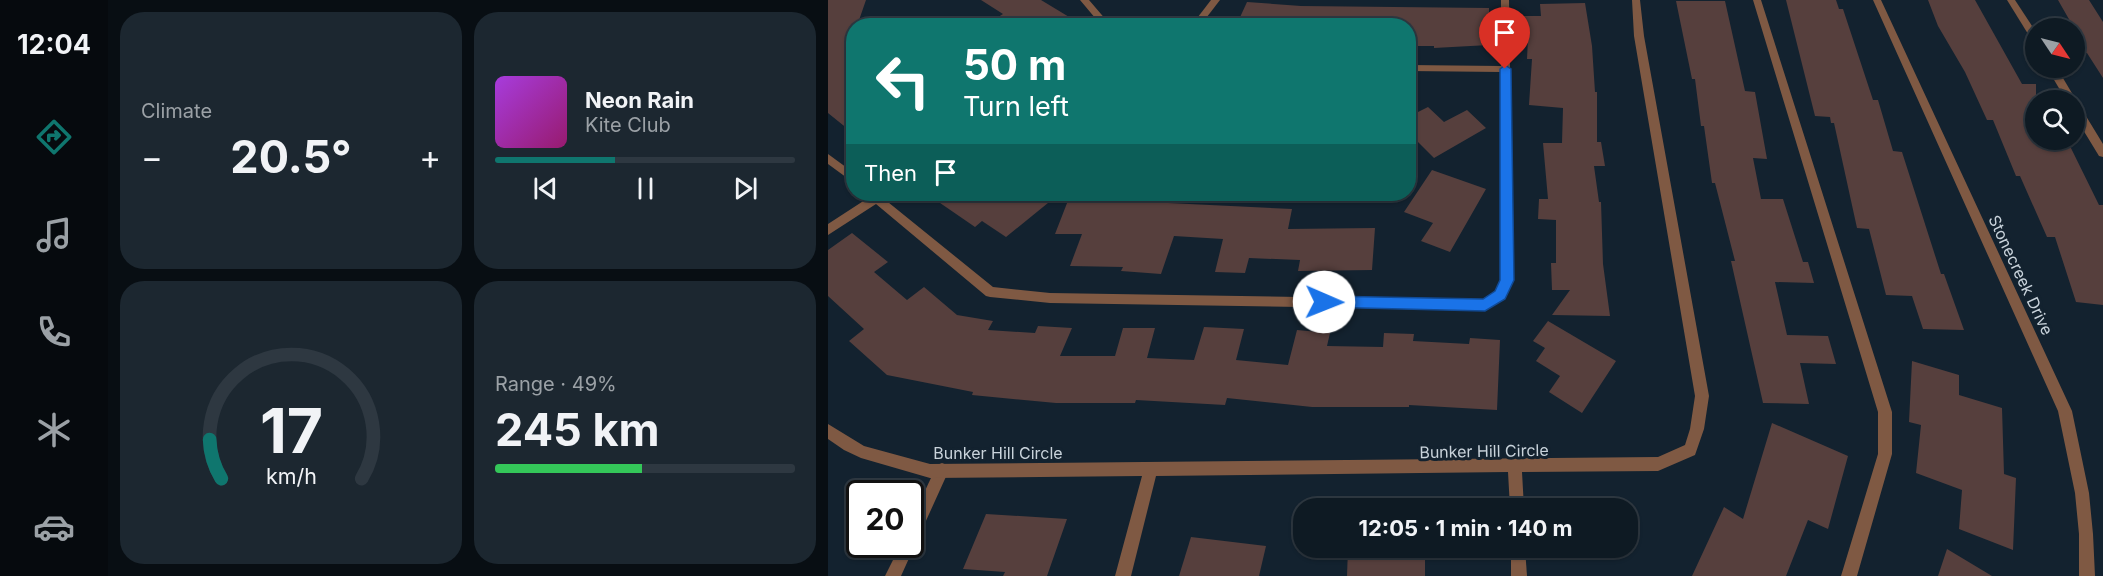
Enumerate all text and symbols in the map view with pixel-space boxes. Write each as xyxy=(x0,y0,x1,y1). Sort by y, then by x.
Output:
pin xyxy=(1479,7,1530,69)
icon: arrive xyxy=(1488,16,1521,49)
north arrow xyxy=(2025,18,2085,78)
map controls xyxy=(2025,18,2085,150)
text: 12:04 xyxy=(17,28,91,61)
text: 50 m xyxy=(963,39,1066,90)
icon: left xyxy=(864,42,942,120)
text: Neon Rain xyxy=(585,87,694,113)
text: Turn left xyxy=(963,90,1069,123)
button: search xyxy=(2025,90,2085,150)
text: Climate xyxy=(141,99,212,123)
text: Kite Club xyxy=(585,113,671,137)
icon: directions xyxy=(33,116,75,158)
text: 20.5° xyxy=(230,129,352,184)
text: − xyxy=(141,137,163,177)
text: + xyxy=(419,137,441,177)
icon: arrive xyxy=(929,156,962,189)
text: Then xyxy=(864,160,917,186)
icon: previous xyxy=(529,172,562,205)
icon: pause xyxy=(629,172,662,205)
icon: next xyxy=(729,172,762,205)
street label: Stonecreek Drive xyxy=(1984,212,2058,338)
icon: music xyxy=(33,214,75,256)
position arrow xyxy=(1292,270,1356,334)
icon: phone xyxy=(33,311,75,353)
text: Range · 49% xyxy=(495,372,617,396)
text: 17 xyxy=(259,393,323,468)
text: 245 km xyxy=(495,402,660,457)
icon: climate xyxy=(33,409,75,451)
street label: Bunker Hill Circle xyxy=(1419,440,1549,462)
street label: Bunker Hill Circle xyxy=(933,443,1063,463)
text: km/h xyxy=(266,464,316,490)
speed limit sign: 20 xyxy=(846,480,924,558)
icon: car xyxy=(33,506,75,548)
text: 12:05 · 1 min · 140 m xyxy=(1358,515,1573,541)

